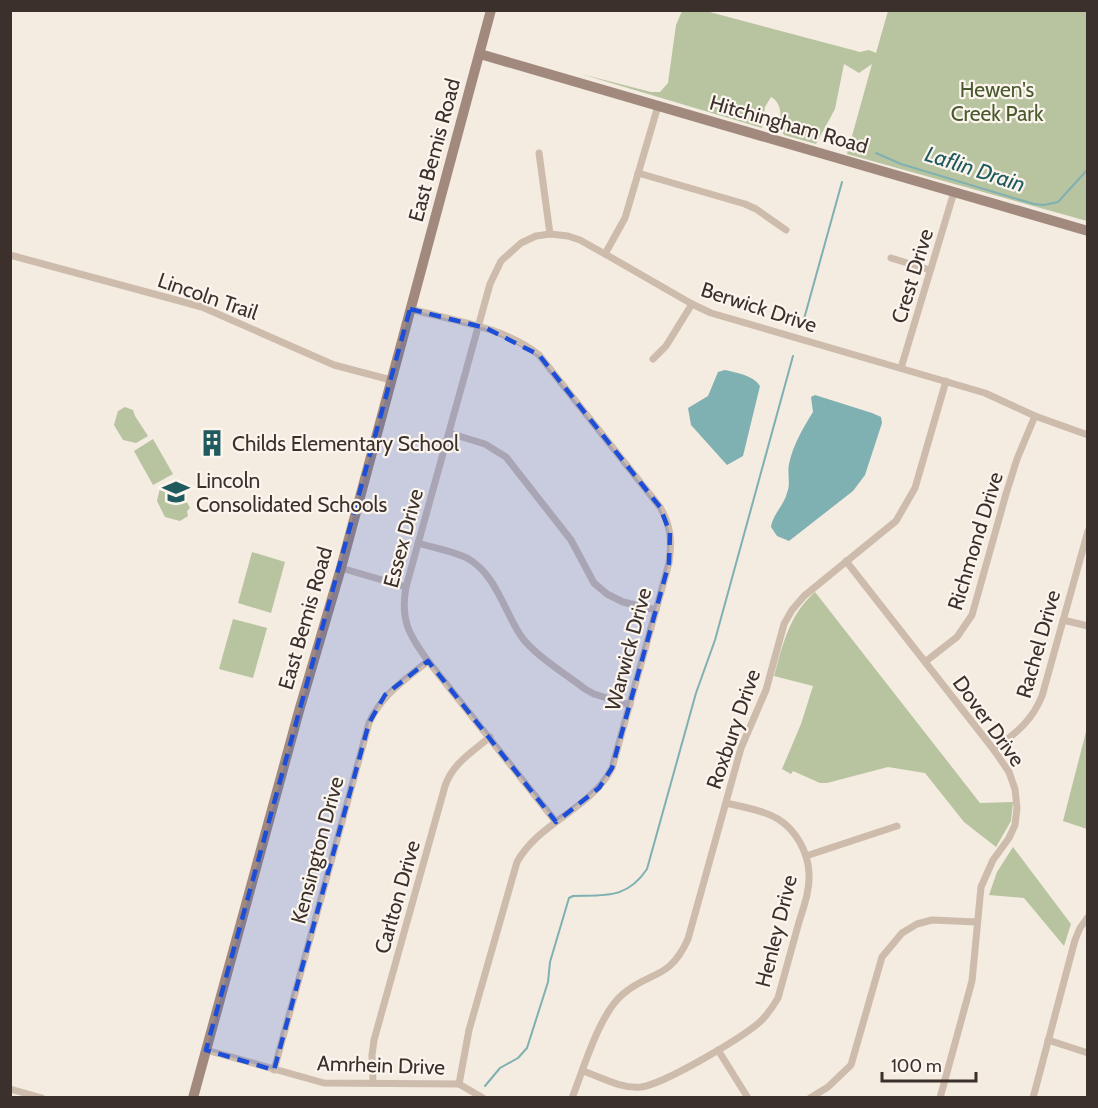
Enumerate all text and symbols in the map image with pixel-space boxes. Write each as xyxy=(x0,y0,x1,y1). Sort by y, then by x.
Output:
street label: East Bemis Road xyxy=(403,76,465,224)
park label: Hewen's Creek Park xyxy=(951,77,1044,126)
street label: Hitchingham Road xyxy=(707,89,871,159)
water label: Laflin Drain xyxy=(922,140,1028,198)
street label: Crest Drive xyxy=(886,225,938,326)
street label: Lincoln Trail xyxy=(155,267,261,325)
street label: Berwick Drive xyxy=(698,277,820,338)
building icon: Childs Elementary School xyxy=(197,428,227,458)
place label: Childs Elementary School xyxy=(232,431,459,456)
place label: Lincoln Consolidated Schools xyxy=(196,468,387,517)
street label: Richmond Drive xyxy=(942,469,1008,613)
school or university icon: Lincoln Consolidated Schools xyxy=(161,477,191,507)
street label: Essex Drive xyxy=(378,486,428,590)
street label: East Bemis Road xyxy=(273,544,337,692)
street label: Warwick Drive xyxy=(600,585,656,713)
street label: Rachel Drive xyxy=(1011,587,1065,701)
street label: Roxbury Drive xyxy=(701,666,765,792)
street label: Dover Drive xyxy=(948,671,1030,771)
street label: Kensington Drive xyxy=(285,774,349,926)
street label: Carlton Drive xyxy=(369,837,425,956)
street label: Henley Drive xyxy=(750,872,802,990)
scale bar xyxy=(882,1045,976,1083)
street label: Amrhein Drive xyxy=(317,1050,446,1080)
text: 100 m xyxy=(891,1055,942,1077)

